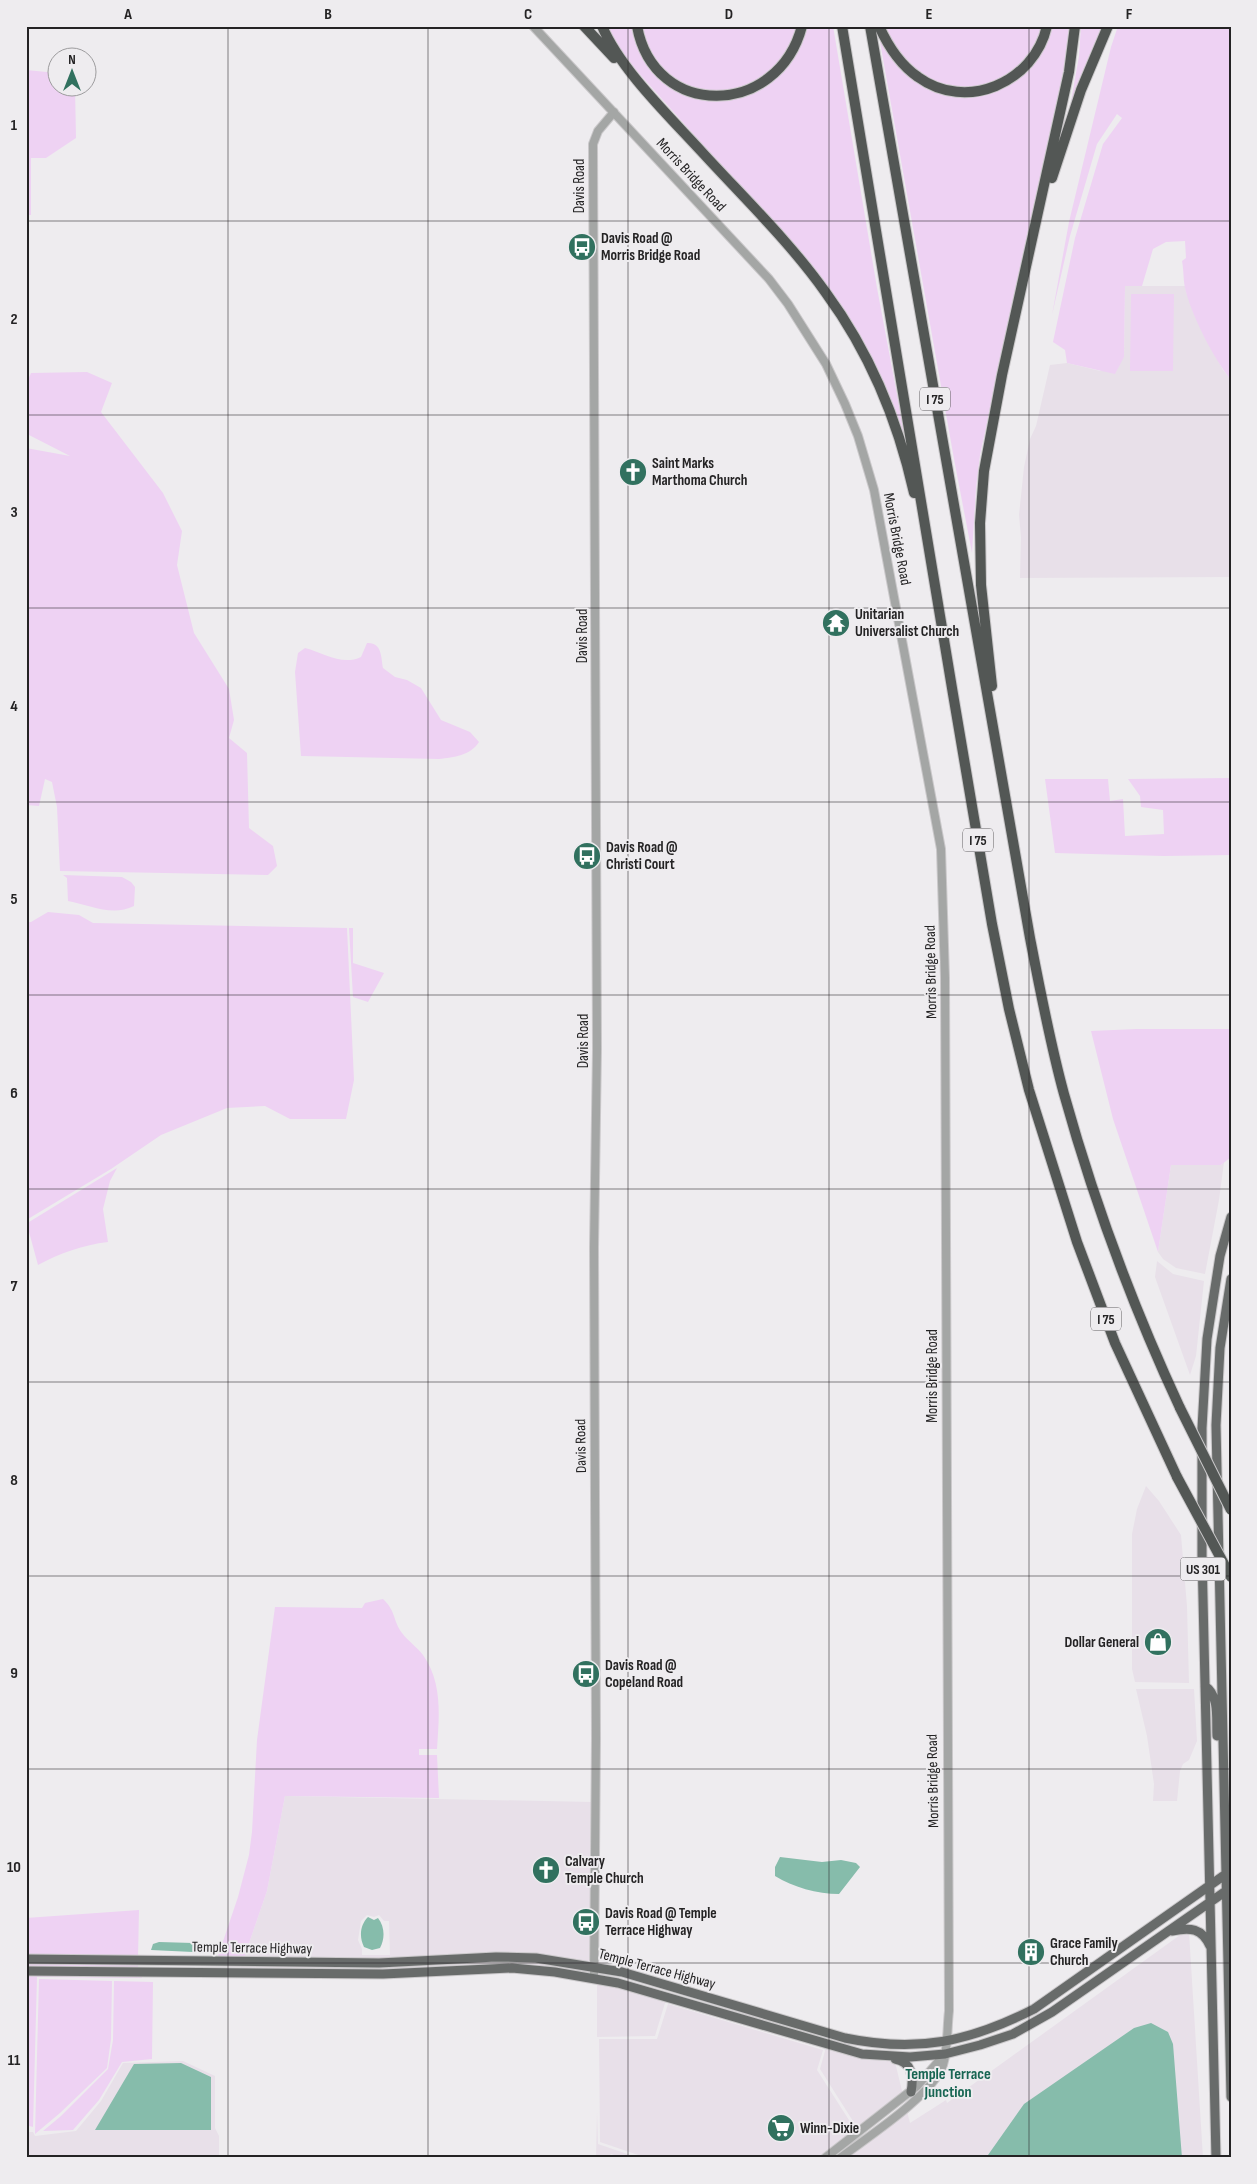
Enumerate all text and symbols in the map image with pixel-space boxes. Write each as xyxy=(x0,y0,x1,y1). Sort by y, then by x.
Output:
text: A xyxy=(123,5,132,24)
text: B xyxy=(324,5,332,24)
text: C xyxy=(524,5,532,24)
text: D xyxy=(725,5,733,24)
text: E xyxy=(926,5,933,24)
text: F xyxy=(1126,5,1133,24)
north arrow xyxy=(48,48,98,98)
text: N xyxy=(68,51,76,68)
text: 1 xyxy=(11,116,18,135)
street label: Morris Bridge Road xyxy=(652,134,730,216)
street label: Davis Road xyxy=(570,159,589,213)
place label: Davis Road @ Morris Bridge Road xyxy=(601,229,700,265)
bus stop icon: Davis Road @ Morris Bridge Road xyxy=(567,232,597,262)
text: 2 xyxy=(10,310,18,329)
road number: I 75 xyxy=(920,388,950,410)
place label: Saint Marks Marthoma Church xyxy=(652,454,747,490)
church icon: Saint Marks Marthoma Church xyxy=(618,457,648,487)
street label: Morris Bridge Road xyxy=(879,491,915,587)
text: 3 xyxy=(10,503,18,522)
place label: Unitarian Universalist Church xyxy=(855,605,959,641)
temple icon: Unitarian Universalist Church xyxy=(821,608,851,638)
street label: Davis Road xyxy=(573,609,592,663)
text: 4 xyxy=(10,697,18,716)
road number: I 75 xyxy=(963,828,993,852)
place label: Davis Road @ Christi Court xyxy=(606,838,678,874)
bus stop icon: Davis Road @ Christi Court xyxy=(572,841,602,871)
text: 5 xyxy=(10,890,18,909)
street label: Morris Bridge Road xyxy=(921,925,941,1019)
street label: Davis Road xyxy=(574,1014,593,1068)
text: 6 xyxy=(10,1084,18,1103)
text: 7 xyxy=(11,1277,18,1296)
road number: I 75 xyxy=(1091,1308,1121,1330)
street label: Morris Bridge Road xyxy=(923,1329,942,1423)
street label: Davis Road xyxy=(571,1419,591,1473)
text: 8 xyxy=(10,1471,18,1490)
road number: US 301 xyxy=(1180,1558,1226,1580)
shop icon: Dollar General xyxy=(1143,1627,1173,1657)
place label: Dollar General xyxy=(1065,1633,1139,1652)
place label: Davis Road @ Copeland Road xyxy=(605,1656,683,1692)
bus stop icon: Davis Road @ Copeland Road xyxy=(571,1659,601,1689)
text: 9 xyxy=(10,1664,18,1683)
street label: Morris Bridge Road xyxy=(923,1734,943,1828)
place label: Calvary Temple Church xyxy=(565,1852,644,1888)
church icon: Calvary Temple Church xyxy=(531,1855,561,1885)
text: 10 xyxy=(7,1858,21,1877)
place label: Davis Road @ Temple Terrace Highway xyxy=(605,1904,717,1940)
bus stop icon: Davis Road @ Temple Terrace Highway xyxy=(571,1907,601,1937)
place label: Grace Family Church xyxy=(1050,1934,1118,1970)
street label: Temple Terrace Highway xyxy=(192,1937,313,1959)
building icon: Grace Family Church xyxy=(1016,1937,1046,1967)
street label: Temple Terrace Highway xyxy=(596,1944,718,1994)
text: 11 xyxy=(8,2051,21,2070)
district label: Temple Terrace Junction xyxy=(905,2065,991,2102)
supermarket icon: Winn-Dixie xyxy=(766,2113,796,2143)
place label: Winn-Dixie xyxy=(800,2119,859,2138)

